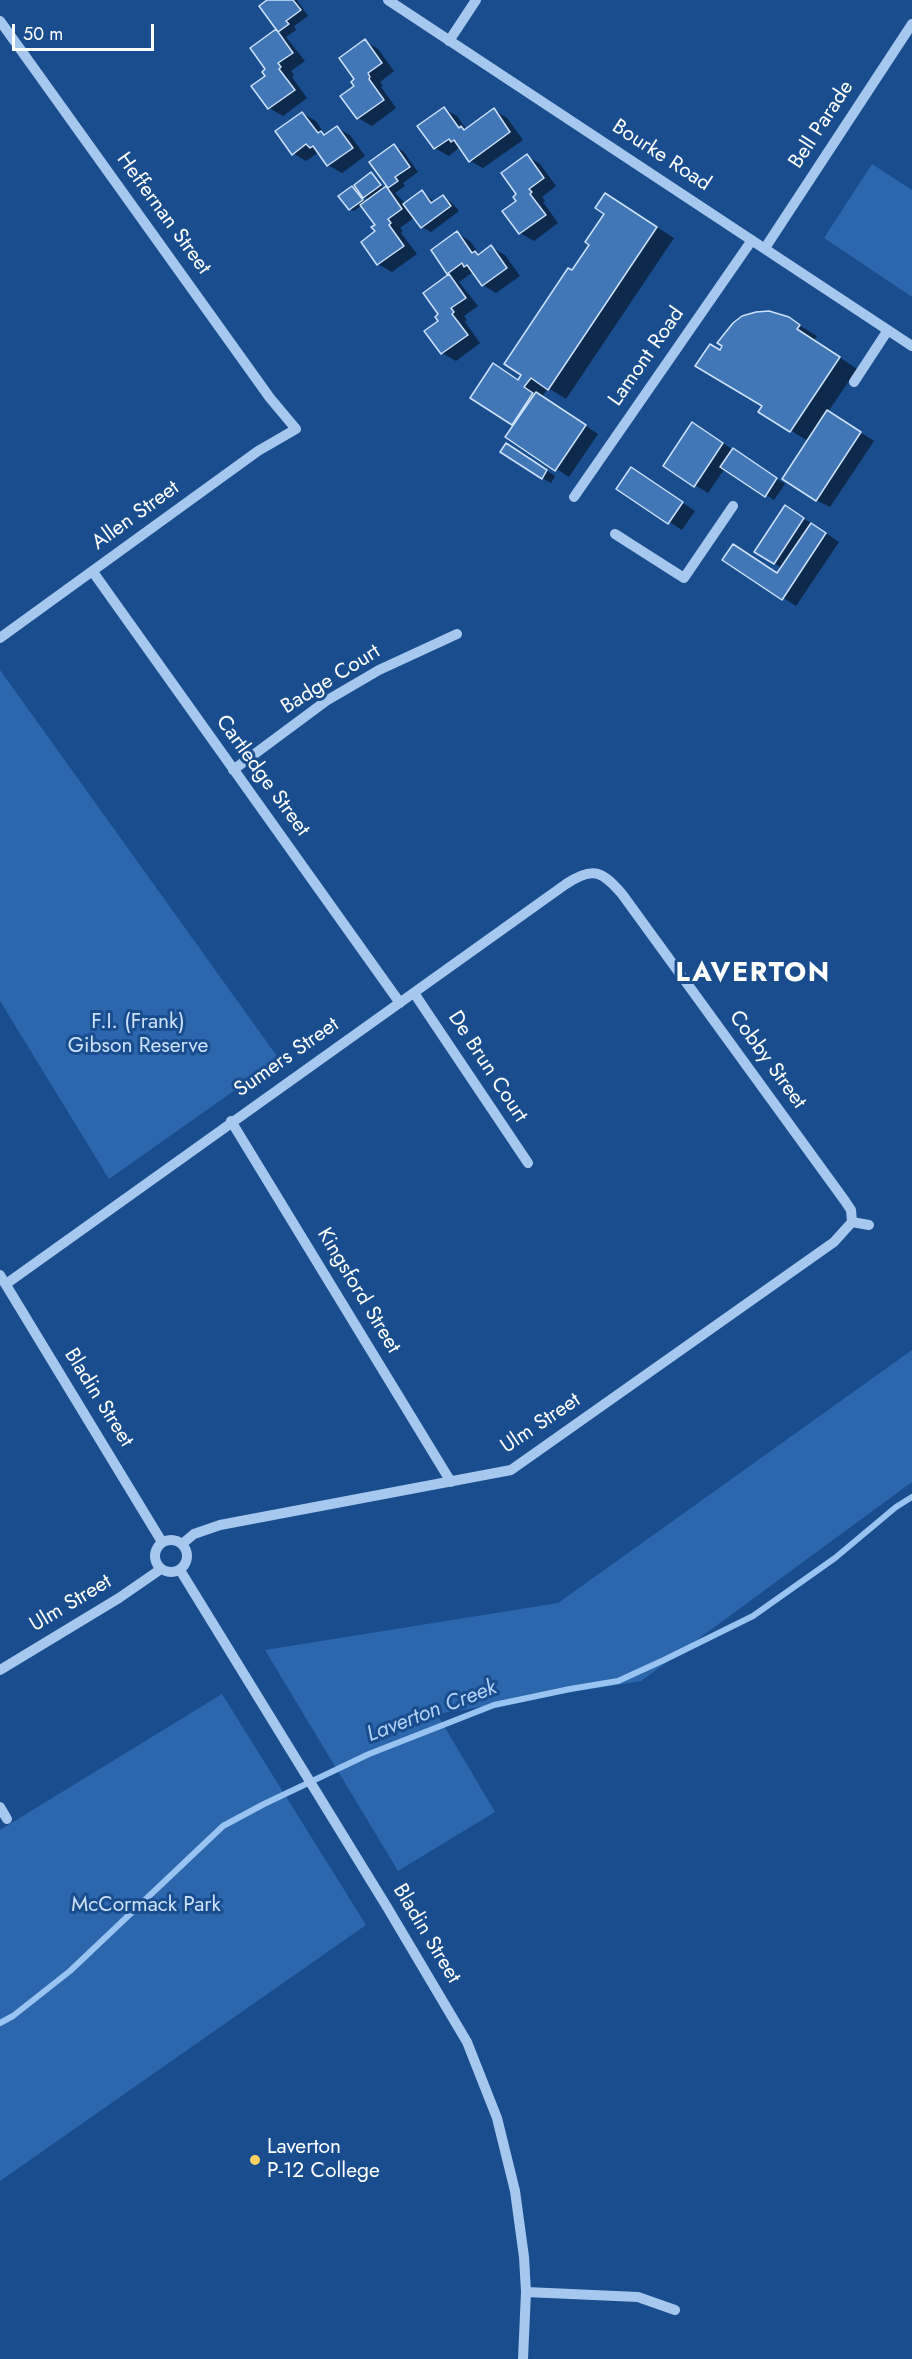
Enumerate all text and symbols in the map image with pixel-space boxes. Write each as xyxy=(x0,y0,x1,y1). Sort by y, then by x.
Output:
scale bar xyxy=(15,12,158,50)
text: 50 m xyxy=(23,21,63,47)
street label: Bell Parade xyxy=(784,76,860,174)
street label: Bourke Road xyxy=(607,115,715,197)
street label: Heffernan Street xyxy=(110,148,216,280)
street label: Lamont Road xyxy=(604,303,690,411)
street label: Allen Street xyxy=(87,476,185,556)
street label: Badge Court xyxy=(277,640,385,720)
street label: Cartledge Street xyxy=(210,711,314,841)
district label: LAVERTON xyxy=(675,958,831,990)
street label: Cobby Street xyxy=(723,1006,811,1114)
street label: De Brun Court xyxy=(442,1007,532,1127)
park label: F.I. (Frank) Gibson Reserve xyxy=(68,1010,208,1060)
street label: Sumers Street xyxy=(230,1013,344,1103)
street label: Kingsford Street xyxy=(311,1224,405,1358)
street label: Bladin Street xyxy=(58,1344,138,1452)
street label: Ulm Street xyxy=(496,1388,586,1460)
street label: Ulm Street xyxy=(26,1570,116,1638)
water label: Laverton Creek xyxy=(363,1675,501,1749)
street label: Bladin Street xyxy=(386,1880,466,1988)
park label: McCormack Park xyxy=(71,1893,221,1919)
place label: Laverton P-12 College xyxy=(267,2135,380,2185)
marker: Laverton P-12 College xyxy=(248,2153,262,2167)

